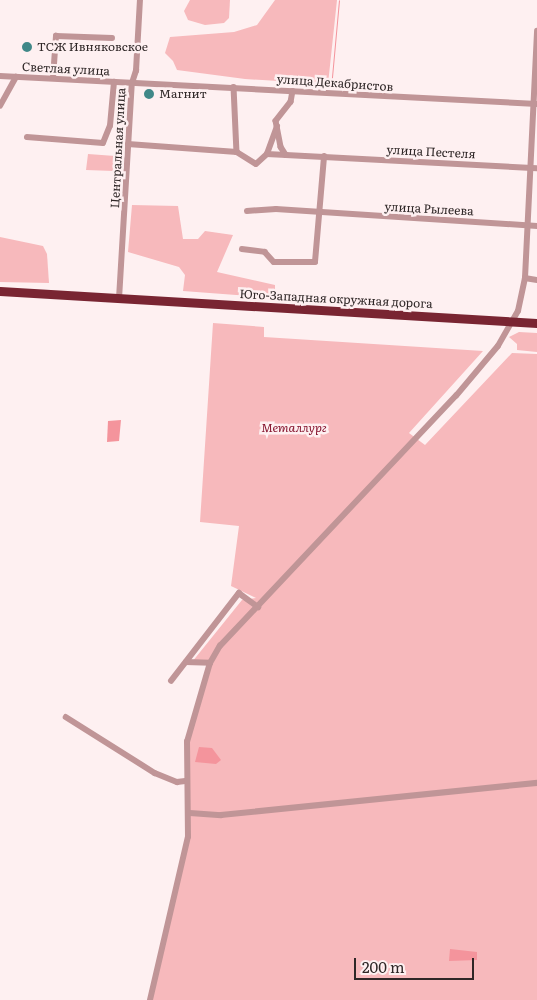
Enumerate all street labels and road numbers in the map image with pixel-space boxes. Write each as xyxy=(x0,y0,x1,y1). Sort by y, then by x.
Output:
street label: Светлая улица xyxy=(22,60,110,78)
street label: улица Декабристов xyxy=(276,72,394,94)
street label: Центральная улица xyxy=(108,87,128,209)
street label: улица Пестеля xyxy=(386,142,476,162)
street label: улица Рылеева xyxy=(384,199,474,219)
street label: Юго-Западная окружная дорога xyxy=(239,287,433,311)

